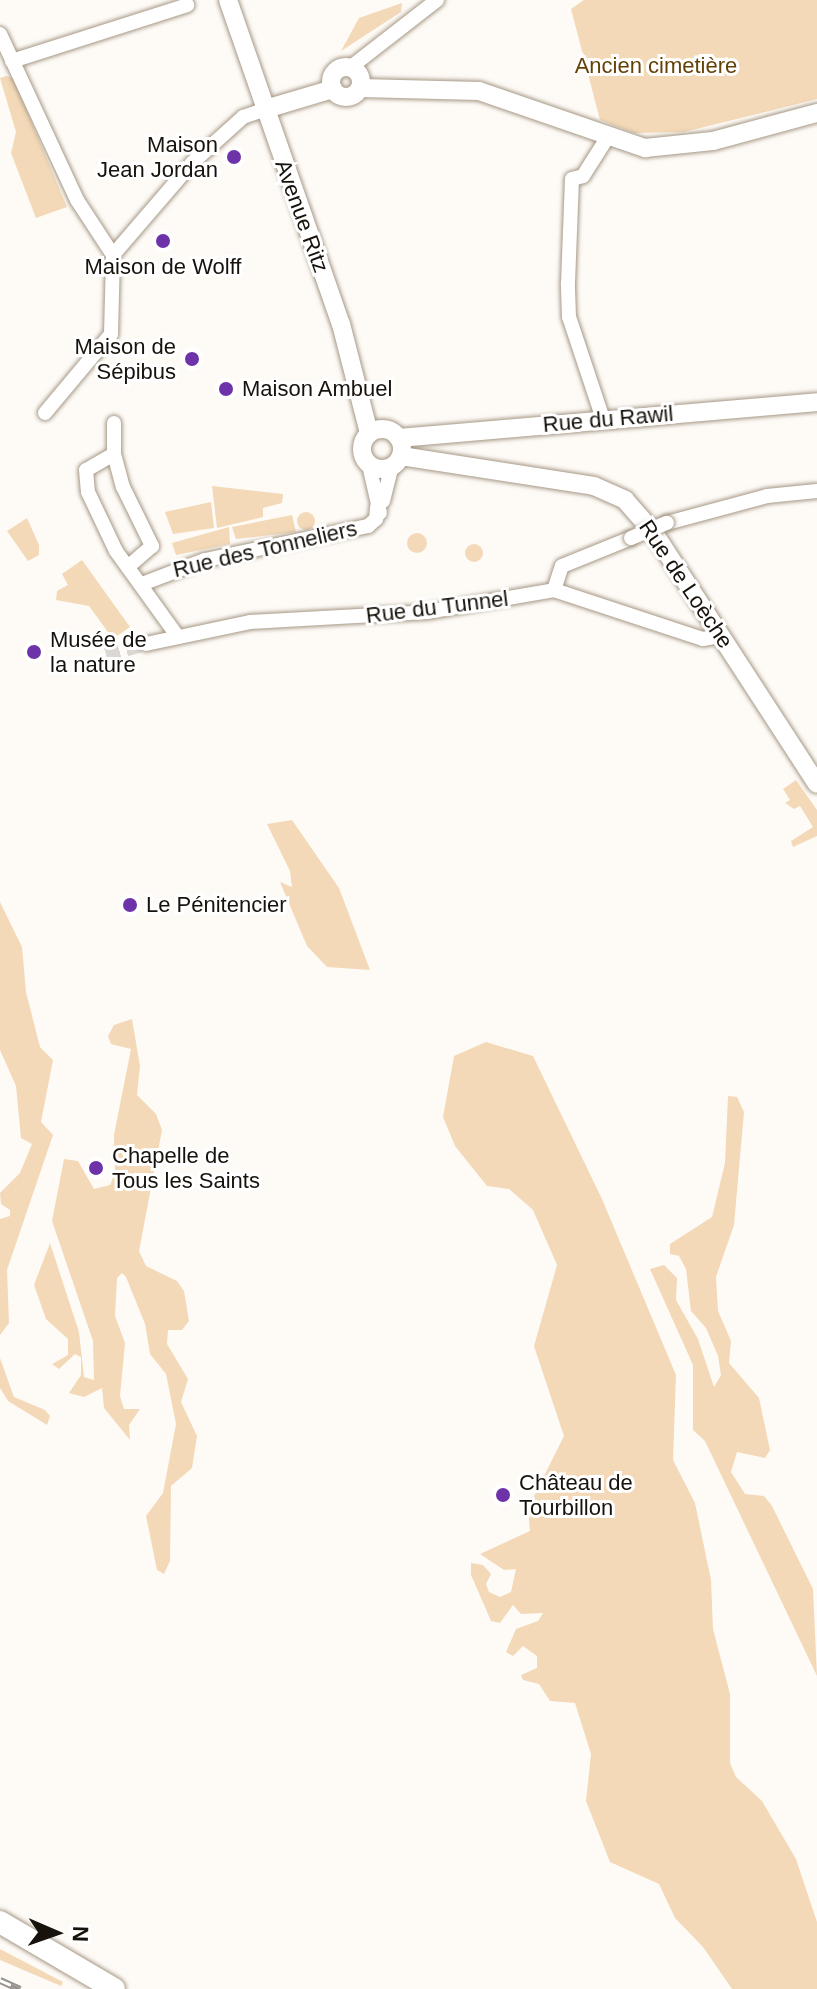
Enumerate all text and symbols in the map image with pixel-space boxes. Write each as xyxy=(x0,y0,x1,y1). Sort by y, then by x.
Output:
park label: Ancien cimetière xyxy=(575,53,737,79)
place label: Maison Jean Jordan xyxy=(97,131,218,182)
marker: Maison Jean Jordan xyxy=(225,148,243,166)
street label: Avenue Ritz xyxy=(269,156,335,276)
marker: Maison de Wolff xyxy=(154,232,172,250)
place label: Maison de Wolff xyxy=(85,254,241,280)
place label: Maison de Sépibus xyxy=(74,333,176,384)
marker: Maison de Sépibus xyxy=(183,350,201,368)
place label: Maison Ambuel xyxy=(242,376,394,402)
marker: Maison Ambuel xyxy=(217,380,235,398)
street label: Rue du Rawil xyxy=(542,400,674,438)
street label: Rue des Tonneliers xyxy=(170,515,360,583)
street label: Rue de Loèche xyxy=(633,515,739,653)
street label: Rue du Tunnel xyxy=(364,585,510,629)
place label: Musée de la nature xyxy=(50,626,147,678)
marker: Musée de la nature xyxy=(25,643,43,661)
place label: Le Pénitencier xyxy=(146,892,287,918)
marker: Le Pénitencier xyxy=(121,896,139,914)
place label: Chapelle de Tous les Saints xyxy=(112,1142,260,1194)
marker: Chapelle de Tous les Saints xyxy=(87,1159,105,1177)
place label: Château de Tourbillon xyxy=(519,1469,633,1520)
marker: Château de Tourbillon xyxy=(494,1486,512,1504)
north arrow xyxy=(16,1893,96,1973)
text: N xyxy=(68,1925,93,1942)

